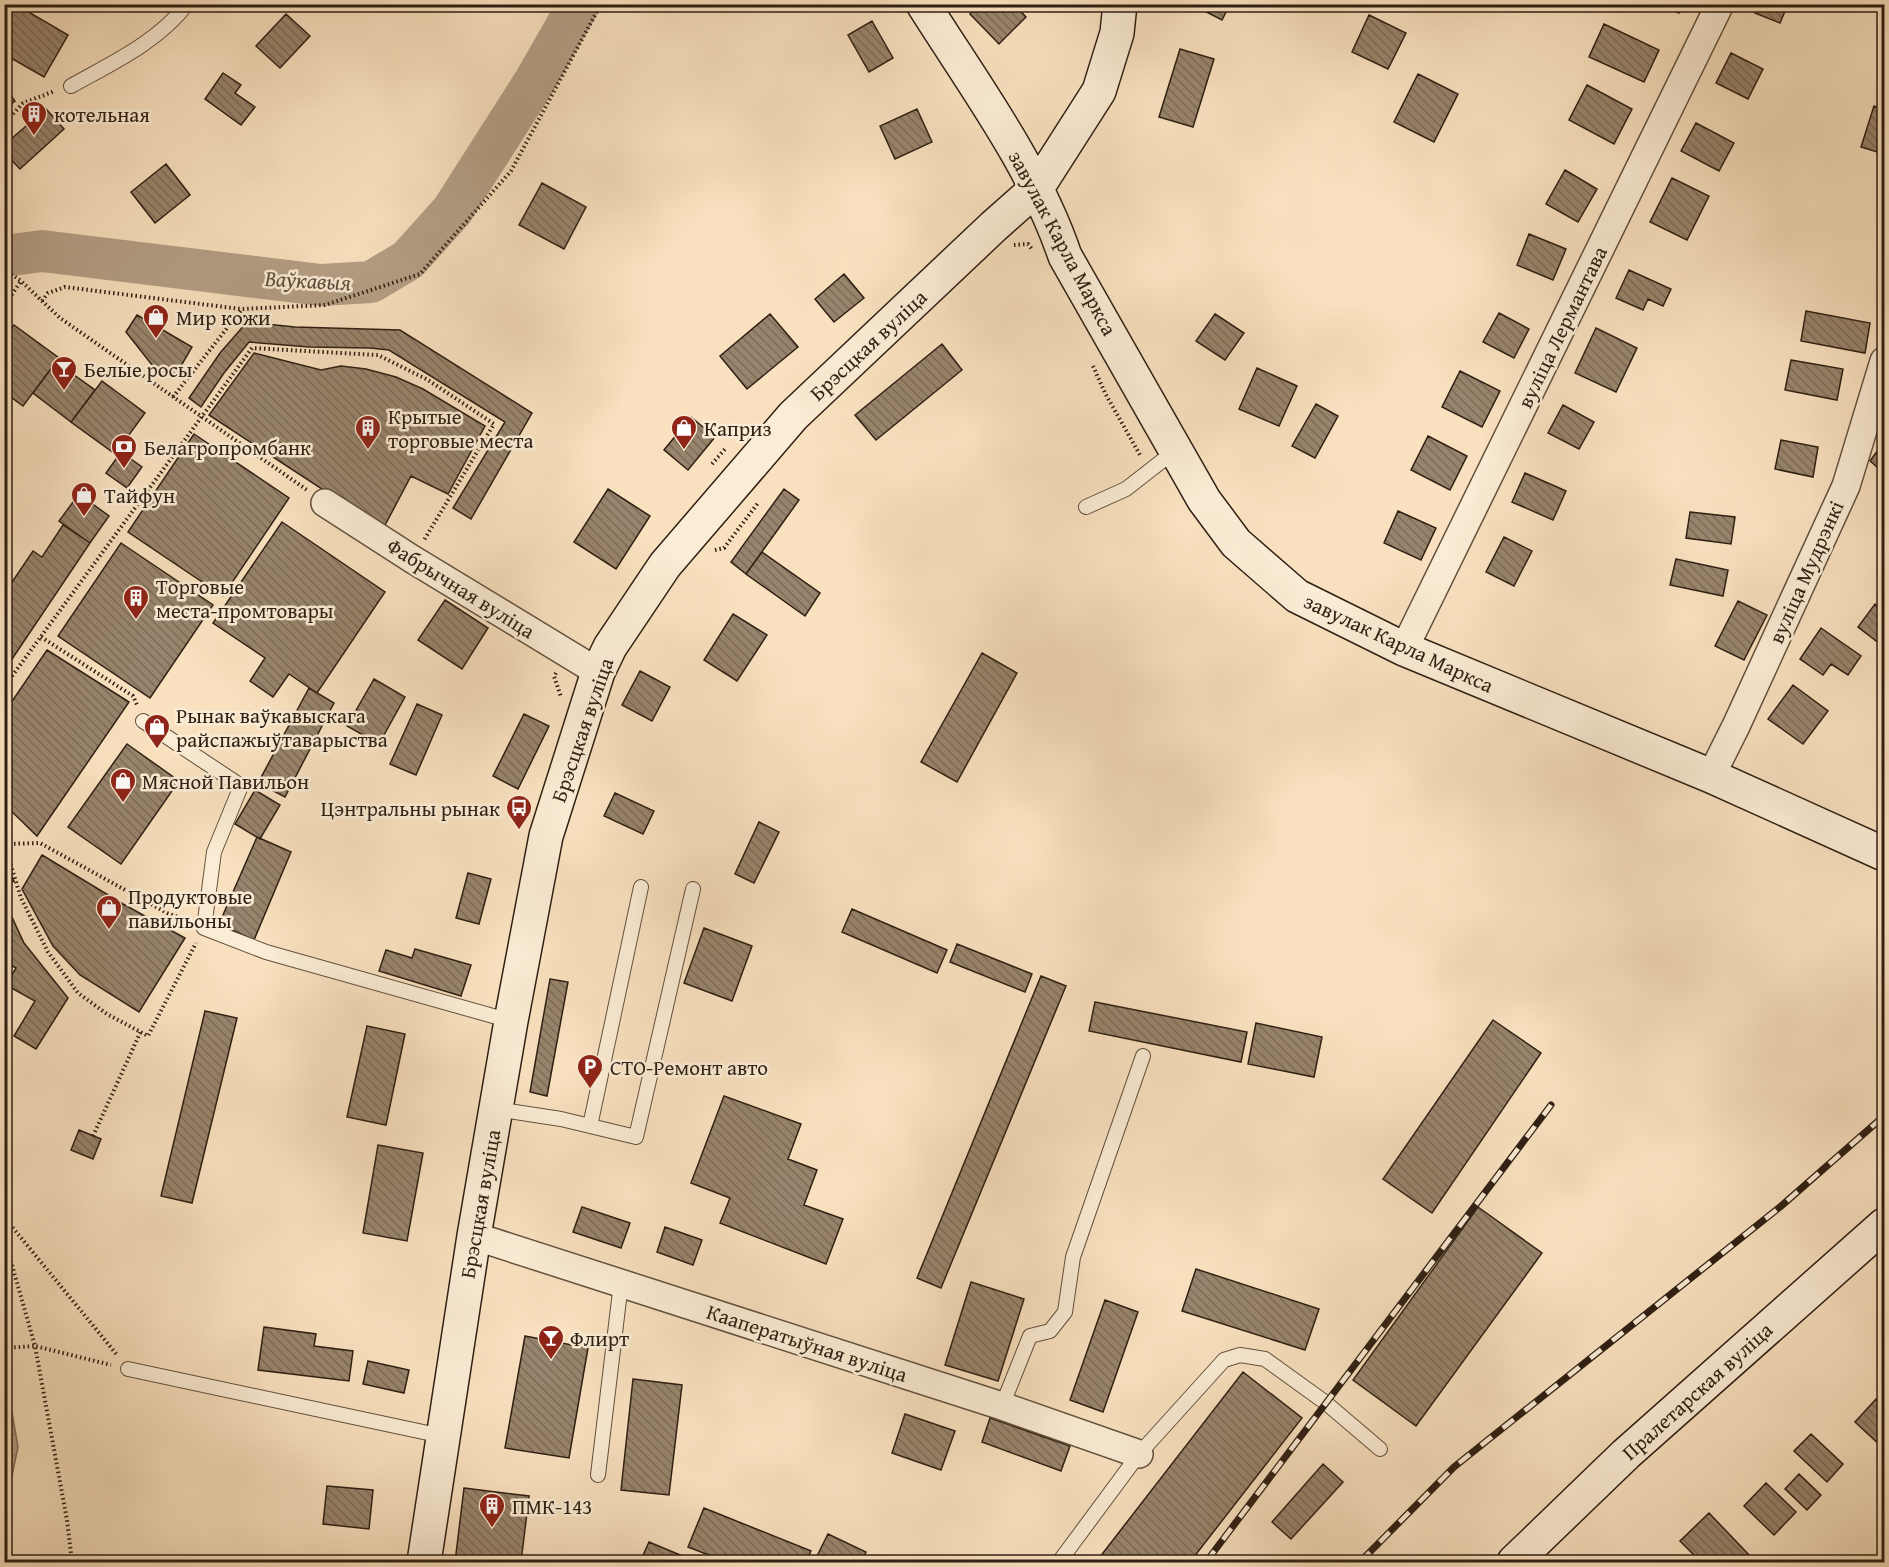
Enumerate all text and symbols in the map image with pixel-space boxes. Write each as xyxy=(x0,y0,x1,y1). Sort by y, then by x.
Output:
building icon: котельная xyxy=(19,99,49,137)
place label: котельная xyxy=(54,99,150,130)
street label: завулак Карла Маркса xyxy=(1001,145,1125,341)
street label: вуліца Лермантава xyxy=(1509,241,1615,413)
water label: Ваўкавыя xyxy=(263,262,352,298)
street label: Брэсцкая вуліца xyxy=(802,282,934,408)
shop icon: Мир кожи xyxy=(141,302,171,340)
place label: Мир кожи xyxy=(176,302,271,333)
bar icon: Белые росы xyxy=(49,354,79,392)
place label: Белые росы xyxy=(84,354,193,385)
place label: Крытые торговые места xyxy=(388,401,534,456)
building icon: Крытые торговые места xyxy=(353,413,383,451)
shop icon: Каприз xyxy=(669,413,699,451)
place label: Каприз xyxy=(704,413,772,444)
bank icon: Белагропромбанк xyxy=(109,432,139,470)
place label: Белагропромбанк xyxy=(144,432,311,463)
shop icon: Тайфун xyxy=(69,480,99,518)
place label: Тайфун xyxy=(104,480,175,511)
street label: вуліца Мудрэнкі xyxy=(1761,495,1851,649)
street label: Фабрычная вуліца xyxy=(381,530,541,646)
place label: Торговые места-промтовары xyxy=(156,571,334,626)
building icon: Торговые места-промтовары xyxy=(121,583,151,621)
street label: завулак Карла Маркса xyxy=(1299,585,1499,701)
street label: Брэсцкая вуліца xyxy=(543,654,621,806)
place label: Рынак ваўкавыскага райспажыўтаварыства xyxy=(176,700,388,755)
shop icon: Рынак ваўкавыскага райспажыўтаварыства xyxy=(142,712,172,750)
shop icon: Мясной Павильон xyxy=(108,766,138,804)
place label: Мясной Павильон xyxy=(142,766,309,797)
place label: Цэнтральны рынак xyxy=(321,793,500,824)
bus stop icon: Цэнтральны рынак xyxy=(504,793,534,831)
place label: Продуктовые павильоны xyxy=(128,881,252,936)
shop icon: Продуктовые павильоны xyxy=(94,893,124,931)
parking icon: СТО-Ремонт авто xyxy=(575,1052,605,1090)
place label: СТО-Ремонт авто xyxy=(610,1052,768,1083)
street label: Брэсцкая вуліца xyxy=(452,1127,508,1281)
street label: Кааператыўная вуліца xyxy=(703,1296,911,1390)
street label: Пралетарская вуліца xyxy=(1615,1315,1779,1467)
bar icon: Флирт xyxy=(536,1323,566,1361)
place label: Флирт xyxy=(570,1323,629,1354)
building icon: ПМК-143 xyxy=(477,1491,507,1529)
place label: ПМК-143 xyxy=(512,1491,592,1522)

